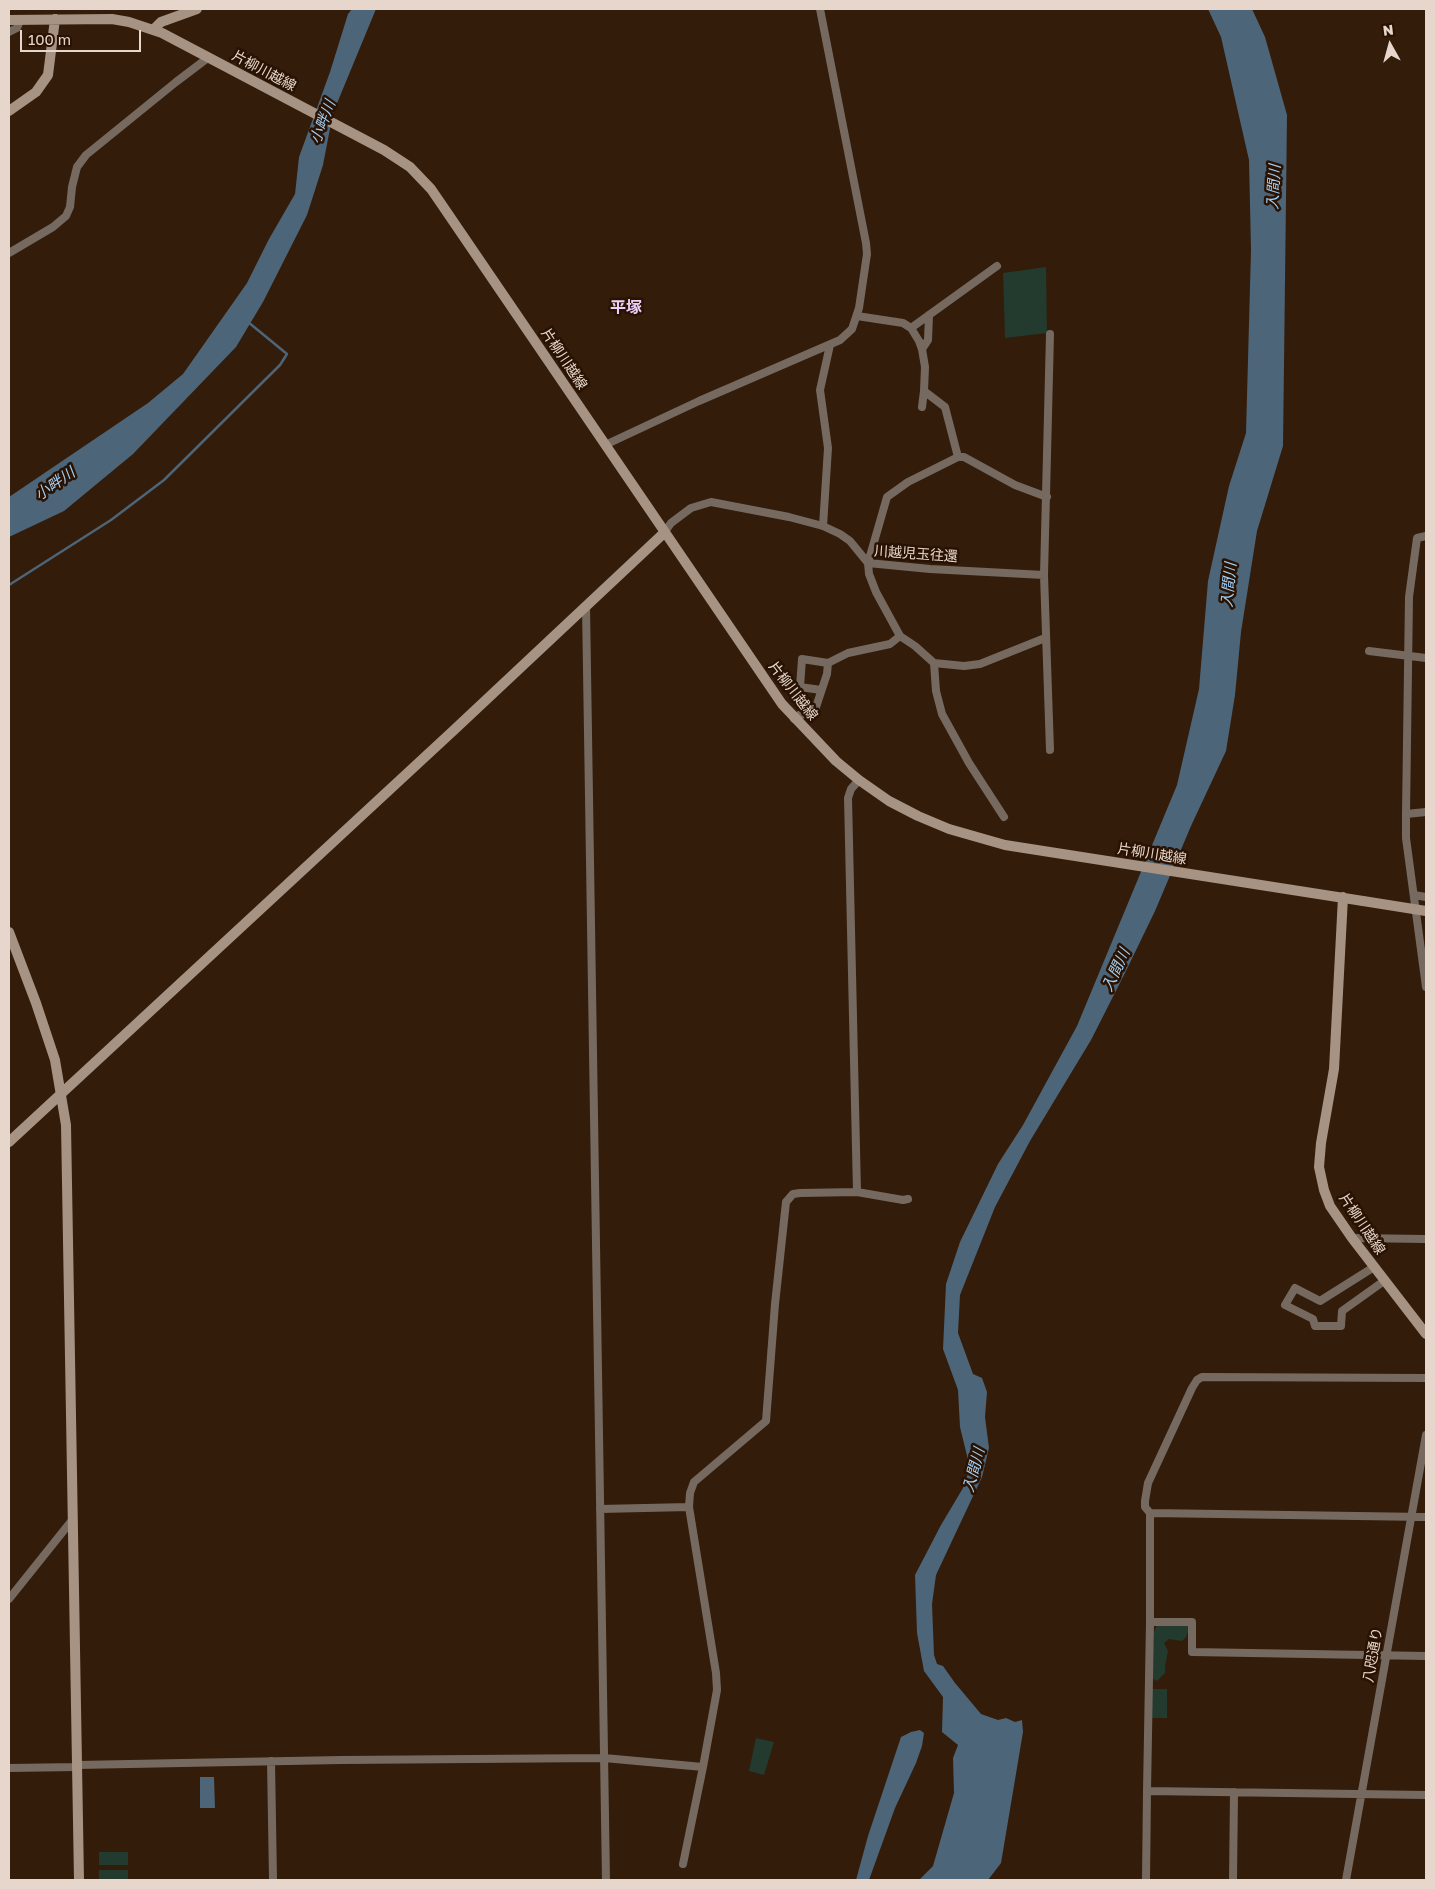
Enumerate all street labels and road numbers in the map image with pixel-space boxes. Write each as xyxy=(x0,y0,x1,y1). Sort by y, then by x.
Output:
street label: 片柳川越線 xyxy=(229,47,299,95)
street label: 片柳川越線 xyxy=(537,325,591,393)
street label: 川越児玉往還 xyxy=(874,543,958,565)
street label: 片柳川越線 xyxy=(765,658,821,724)
street label: 片柳川越線 xyxy=(1116,840,1188,868)
street label: 片柳川越線 xyxy=(1335,1190,1389,1258)
street label: 八咫通り xyxy=(1360,1626,1386,1684)

